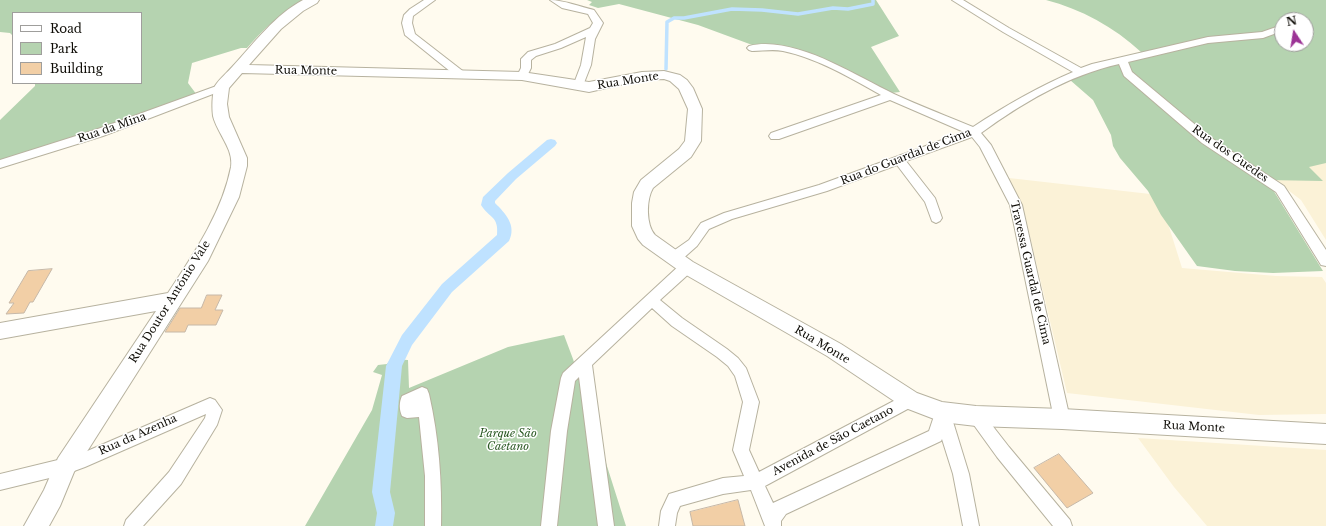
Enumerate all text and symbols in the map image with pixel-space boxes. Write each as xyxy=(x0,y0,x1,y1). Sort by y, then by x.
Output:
legend xyxy=(12,12,142,84)
north arrow xyxy=(1274,12,1314,52)
text: N xyxy=(1285,13,1298,29)
text: Road xyxy=(50,21,82,36)
text: Park xyxy=(50,41,78,56)
text: Building xyxy=(50,61,103,76)
street label: Rua Monte xyxy=(275,64,337,78)
street label: Rua Monte xyxy=(596,70,660,92)
street label: Rua da Mina xyxy=(76,110,148,146)
street label: Rua dos Guedes xyxy=(1189,123,1271,185)
street label: Rua do Guardal de Cima xyxy=(839,126,973,188)
street label: Travessa Guardal de Cima xyxy=(1007,200,1053,346)
street label: Rua Doutor António Vale xyxy=(127,238,213,366)
street label: Rua Monte xyxy=(792,323,852,367)
street label: Avenida de São Caetano xyxy=(770,403,896,479)
street label: Rua da Azenha xyxy=(97,412,179,458)
street label: Rua Monte xyxy=(1163,419,1225,435)
park label: Parque São Caetano xyxy=(479,427,537,453)

